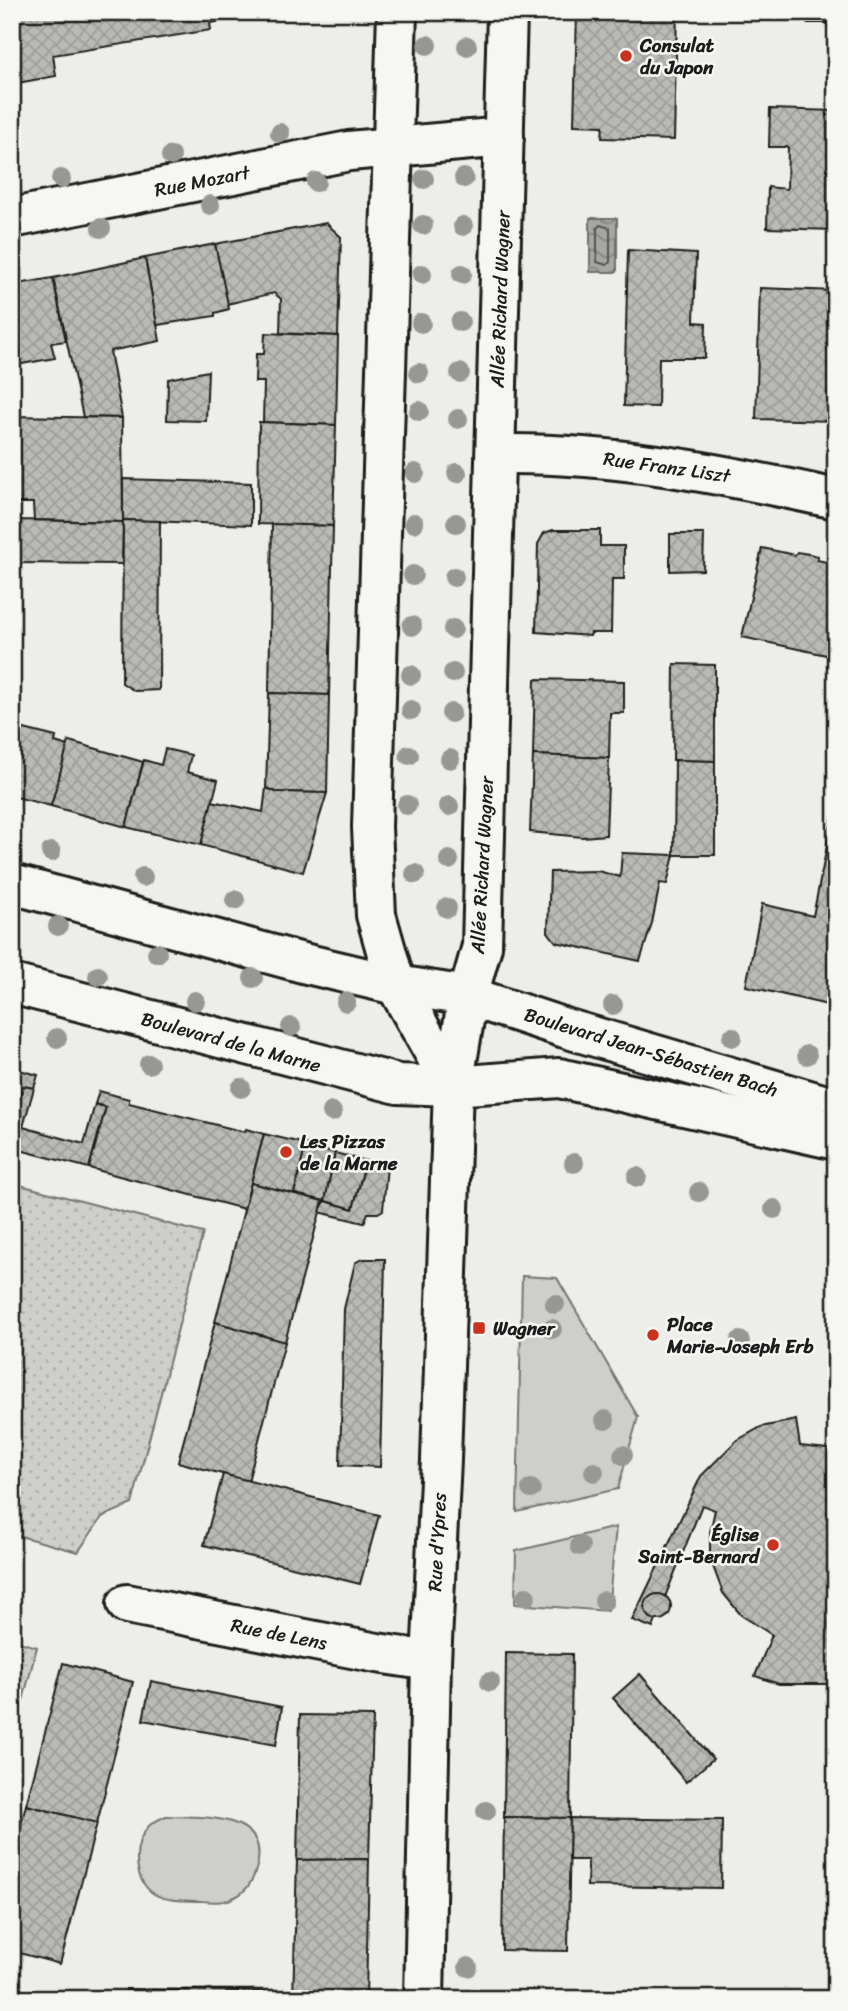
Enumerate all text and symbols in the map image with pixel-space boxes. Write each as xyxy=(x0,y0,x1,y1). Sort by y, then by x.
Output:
place label: Consulat du Japon xyxy=(639,29,715,84)
marker: Consulat du Japon xyxy=(618,48,634,64)
street label: Rue Mozart xyxy=(152,155,254,206)
street label: Allée Richard Wagner xyxy=(480,208,520,389)
street label: Rue Franz Liszt xyxy=(601,442,734,492)
street label: Allée Richard Wagner xyxy=(461,774,503,956)
street label: Boulevard Jean-Sébastien Bach xyxy=(520,998,782,1106)
street label: Boulevard de la Marne xyxy=(137,1002,325,1082)
place label: Les Pizzas de la Marne xyxy=(300,1125,398,1180)
marker: Les Pizzas de la Marne xyxy=(278,1144,294,1160)
place label: Place Marie-Joseph Erb xyxy=(666,1308,814,1363)
place label: Wagner xyxy=(493,1312,556,1345)
marker: Wagner xyxy=(471,1320,487,1336)
marker: Place Marie-Joseph Erb xyxy=(645,1327,661,1343)
street label: Rue d'Ypres xyxy=(418,1492,456,1592)
place label: Église Saint-Bernard xyxy=(637,1518,761,1573)
marker: Église Saint-Bernard xyxy=(765,1537,781,1553)
street label: Rue de Lens xyxy=(228,1609,330,1660)

